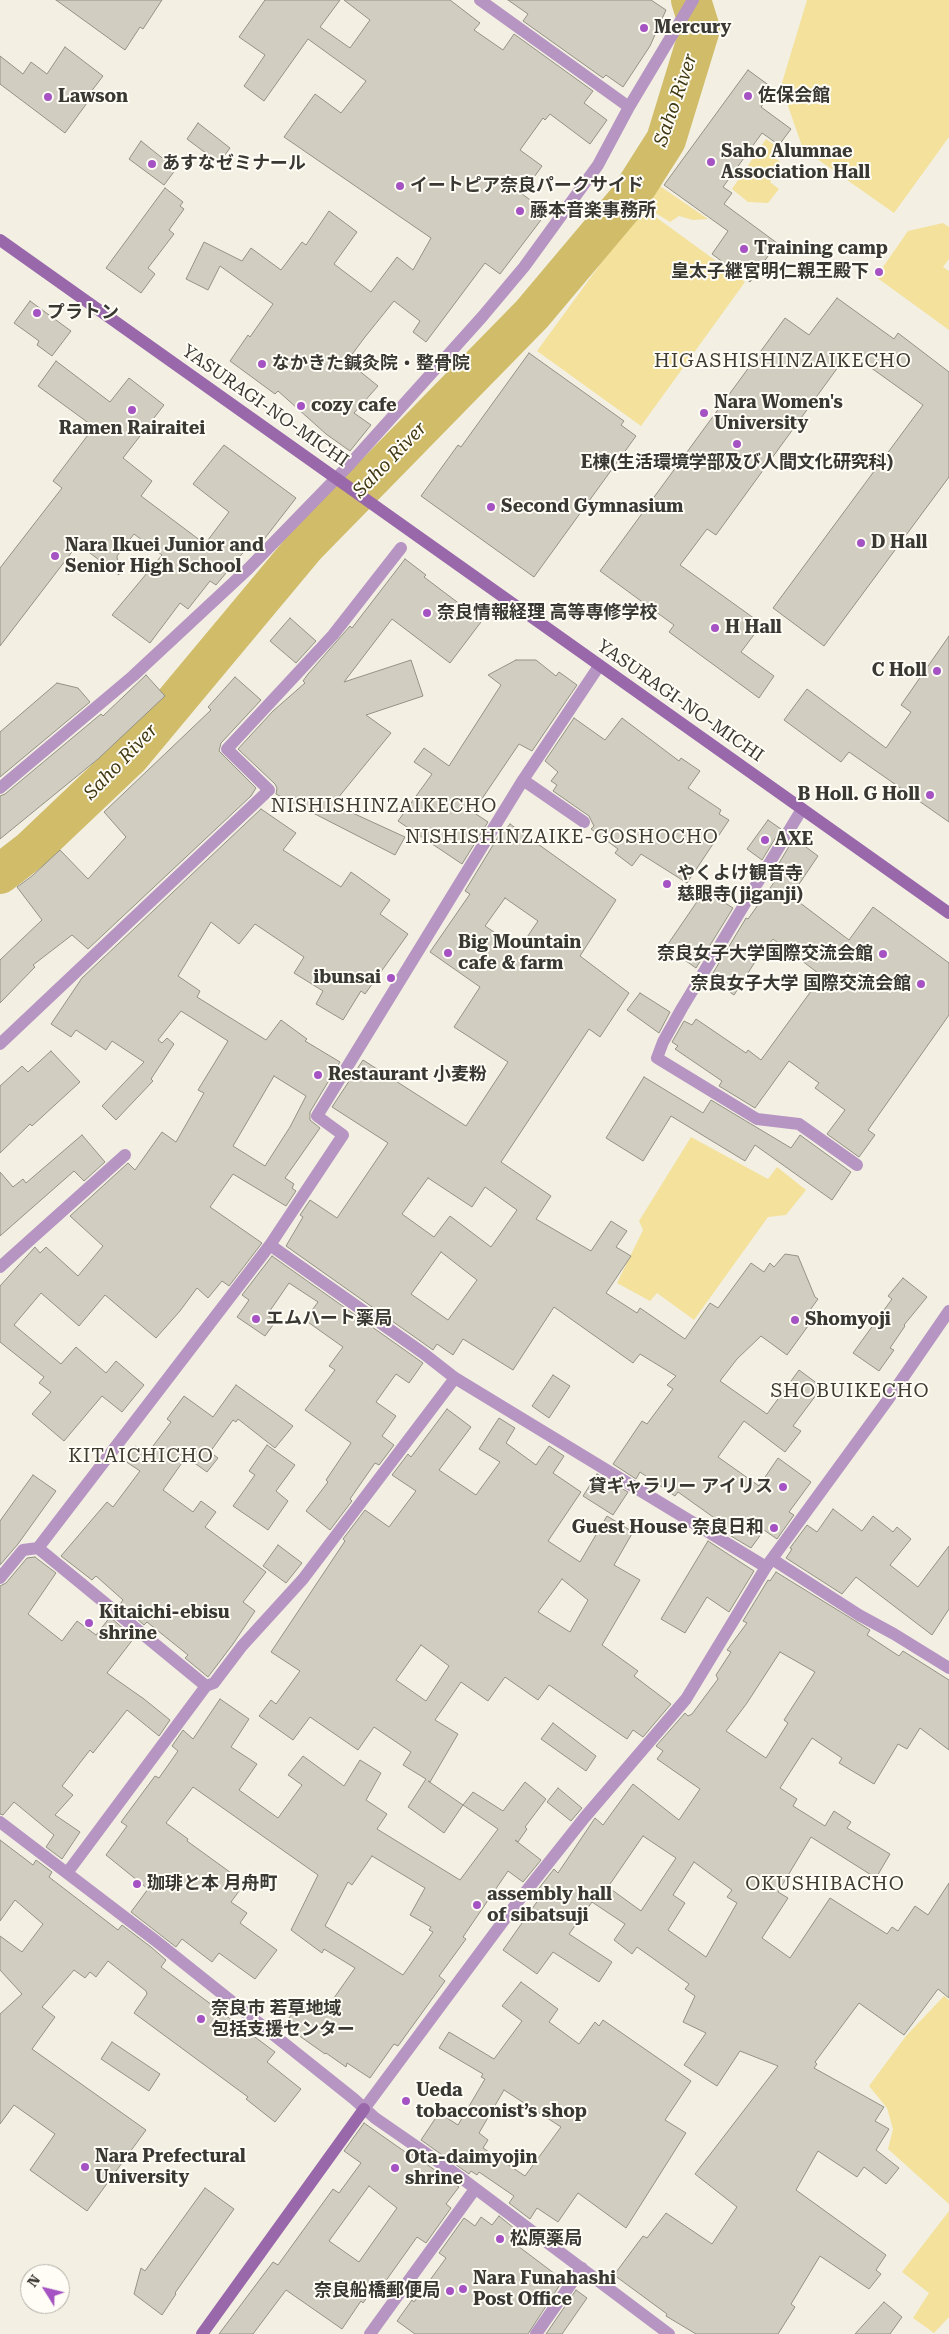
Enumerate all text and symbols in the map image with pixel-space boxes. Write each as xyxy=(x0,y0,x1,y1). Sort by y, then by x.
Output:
place label: Mercury xyxy=(654,17,731,39)
marker: Mercury xyxy=(638,22,650,34)
water label: Saho River xyxy=(650,51,702,149)
place label: 佐保会館 xyxy=(758,85,830,107)
place label: Lawson xyxy=(58,86,128,108)
marker: 佐保会館 xyxy=(742,90,754,102)
marker: Lawson xyxy=(42,91,54,103)
place label: Saho Alumnae Association Hall xyxy=(721,141,870,183)
place label: あすなゼミナール xyxy=(162,153,306,175)
marker: Saho Alumnae Association Hall xyxy=(705,156,717,168)
marker: あすなゼミナール xyxy=(146,158,158,170)
place label: イートピア奈良パークサイド xyxy=(410,175,644,197)
marker: イートピア奈良パークサイド xyxy=(394,180,406,192)
place label: 藤本音楽事務所 xyxy=(530,200,656,222)
marker: 藤本音楽事務所 xyxy=(514,205,526,217)
place label: Training camp xyxy=(754,238,888,260)
marker: Training camp xyxy=(738,243,750,255)
place label: 皇太子継宮明仁親王殿下 xyxy=(671,261,869,283)
marker: 皇太子継宮明仁親王殿下 xyxy=(873,266,885,278)
place label: プラトン xyxy=(47,302,119,324)
marker: プラトン xyxy=(31,307,43,319)
street label: YASURAGI-NO-MICHI xyxy=(178,340,352,472)
district label: HIGASHISHINZAIKECHO xyxy=(652,350,914,372)
place label: なかきた鍼灸院・整骨院 xyxy=(272,353,470,375)
marker: なかきた鍼灸院・整骨院 xyxy=(256,358,268,370)
place label: Nara Women's University xyxy=(714,392,843,434)
place label: cozy cafe xyxy=(311,395,397,417)
marker: cozy cafe xyxy=(295,400,307,412)
marker: Ramen Rairaitei xyxy=(126,404,138,416)
marker: Nara Women's University xyxy=(698,407,710,419)
water label: Saho River xyxy=(348,417,432,503)
place label: Ramen Rairaitei xyxy=(59,418,205,440)
marker: E棟(生活環境学部及び人間文化研究科) xyxy=(731,438,743,450)
place label: E棟(生活環境学部及び人間文化研究科) xyxy=(581,452,893,474)
place label: Second Gymnasium xyxy=(501,496,683,518)
marker: Second Gymnasium xyxy=(485,501,497,513)
place label: D Hall xyxy=(871,532,927,554)
place label: Nara Ikuei Junior and Senior High School xyxy=(65,535,264,578)
marker: D Hall xyxy=(855,537,867,549)
marker: Nara Ikuei Junior and Senior High School xyxy=(49,550,61,562)
place label: 奈良情報経理 高等専修学校 xyxy=(437,602,658,624)
marker: 奈良情報経理 高等専修学校 xyxy=(421,607,433,619)
place label: H Hall xyxy=(725,617,782,639)
marker: H Hall xyxy=(709,622,721,634)
street label: YASURAGI-NO-MICHI xyxy=(593,635,767,767)
place label: C Holl xyxy=(872,660,927,682)
marker: C Holl xyxy=(931,665,943,677)
water label: Saho River xyxy=(79,719,163,805)
place label: B Holl. G Holl xyxy=(798,784,920,806)
marker: B Holl. G Holl xyxy=(924,789,936,801)
district label: NISHISHINZAIKECHO xyxy=(269,795,499,817)
district label: NISHISHINZAIKE-GOSHOCHO xyxy=(402,826,722,848)
place label: AXE xyxy=(775,829,813,851)
marker: AXE xyxy=(759,834,771,846)
place label: やくよけ観音寺 慈眼寺(jiganji) xyxy=(677,863,803,906)
marker: やくよけ観音寺 慈眼寺(jiganji) xyxy=(661,878,673,890)
place label: Big Mountain cafe & farm xyxy=(458,932,581,974)
place label: 奈良女子大学国際交流会館 xyxy=(657,943,873,965)
marker: Big Mountain cafe & farm xyxy=(442,947,454,959)
marker: 奈良女子大学国際交流会館 xyxy=(877,948,889,960)
place label: ibunsai xyxy=(313,967,381,989)
marker: ibunsai xyxy=(385,972,397,984)
place label: 奈良女子大学 国際交流会館 xyxy=(690,973,911,995)
marker: 奈良女子大学 国際交流会館 xyxy=(915,978,927,990)
place label: Restaurant 小麦粉 xyxy=(328,1064,487,1086)
marker: Restaurant 小麦粉 xyxy=(312,1069,324,1081)
place label: エムハート薬局 xyxy=(266,1308,392,1330)
place label: Shomyoji xyxy=(805,1309,891,1331)
marker: エムハート薬局 xyxy=(250,1313,262,1325)
marker: Shomyoji xyxy=(789,1314,801,1326)
district label: SHOBUIKECHO xyxy=(769,1380,931,1402)
district label: KITAICHICHO xyxy=(67,1445,215,1467)
place label: 貸ギャラリー アイリス xyxy=(588,1476,773,1498)
marker: 貸ギャラリー アイリス xyxy=(777,1481,789,1493)
place label: Guest House 奈良日和 xyxy=(572,1517,764,1539)
marker: Guest House 奈良日和 xyxy=(768,1522,780,1534)
place label: Kitaichi-ebisu shrine xyxy=(99,1602,230,1645)
marker: Kitaichi-ebisu shrine xyxy=(83,1617,95,1629)
place label: 珈琲と本 月舟町 xyxy=(147,1873,278,1895)
district label: OKUSHIBACHO xyxy=(744,1873,906,1895)
marker: 珈琲と本 月舟町 xyxy=(131,1878,143,1890)
place label: assembly hall of sibatsuji xyxy=(487,1884,612,1926)
marker: assembly hall of sibatsuji xyxy=(471,1899,483,1911)
place label: 奈良市 若草地域 包括支援センター xyxy=(211,1998,355,2040)
marker: 奈良市 若草地域 包括支援センター xyxy=(195,2013,207,2025)
place label: Ueda tobacconist’s shop xyxy=(416,2080,587,2122)
marker: Ueda tobacconist’s shop xyxy=(400,2095,412,2107)
place label: Nara Prefectural University xyxy=(95,2146,246,2188)
place label: Ota-daimyojin shrine xyxy=(405,2147,538,2190)
marker: Nara Prefectural University xyxy=(79,2161,91,2173)
marker: Ota-daimyojin shrine xyxy=(389,2162,401,2174)
place label: 松原薬局 xyxy=(510,2228,582,2250)
marker: 松原薬局 xyxy=(494,2233,506,2245)
north arrow xyxy=(20,2264,70,2314)
place label: Nara Funahashi Post Office xyxy=(473,2268,616,2310)
text: N xyxy=(24,2272,43,2290)
place label: 奈良船橋郵便局 xyxy=(314,2280,440,2302)
marker: Nara Funahashi Post Office xyxy=(457,2283,469,2295)
marker: 奈良船橋郵便局 xyxy=(444,2285,456,2297)

